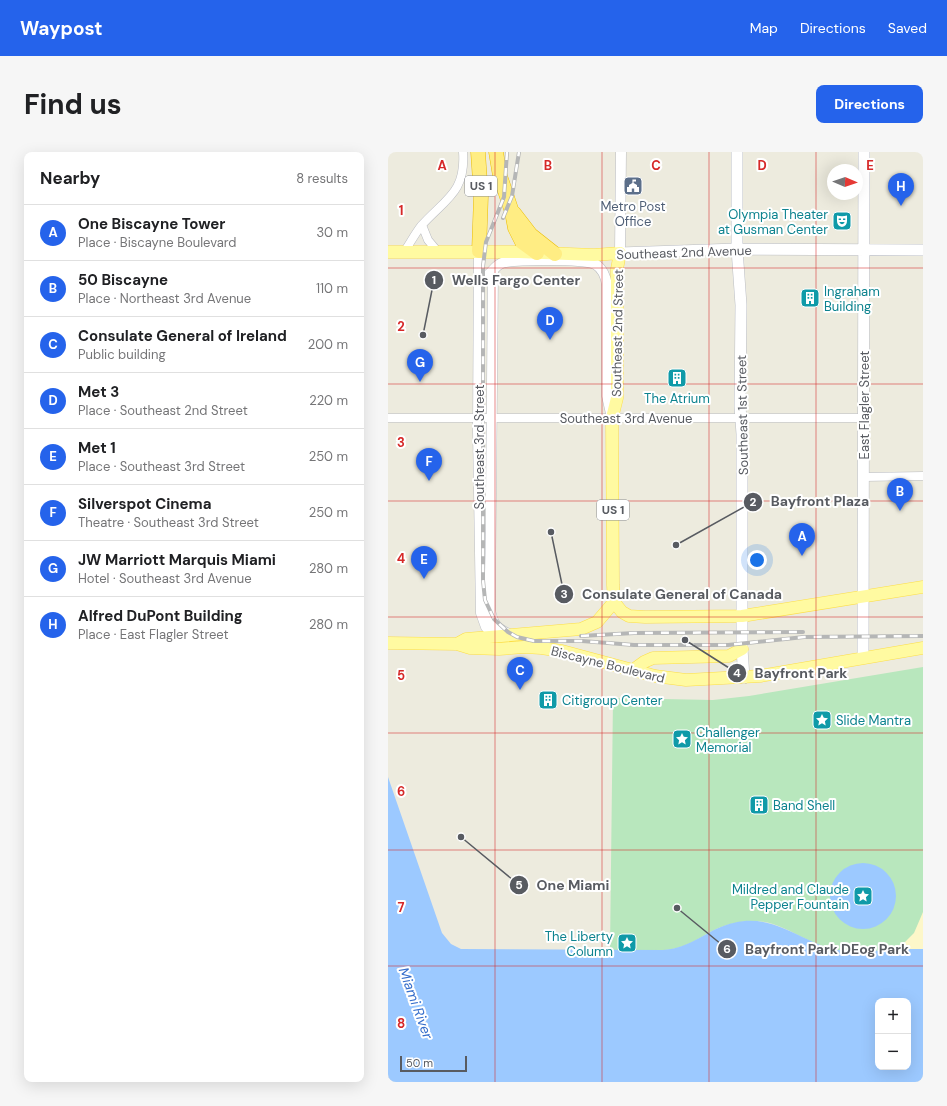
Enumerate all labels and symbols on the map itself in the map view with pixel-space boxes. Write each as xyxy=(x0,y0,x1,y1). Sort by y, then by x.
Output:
text: A xyxy=(437,157,447,174)
text: B xyxy=(544,157,552,174)
text: C xyxy=(651,157,661,174)
text: D xyxy=(757,157,767,174)
text: E xyxy=(866,157,874,174)
north arrow xyxy=(827,164,863,200)
pin: H xyxy=(888,173,914,206)
public building icon: Metro Post Office xyxy=(622,175,644,197)
road number: US 1 xyxy=(465,176,497,196)
place label: Metro Post Office xyxy=(600,198,666,230)
text: 1 xyxy=(399,202,403,219)
place label: Olympia Theater at Gusman Center xyxy=(718,206,828,238)
theatre icon: Olympia Theater at Gusman Center xyxy=(831,210,853,232)
street label: Southeast 2nd Avenue xyxy=(616,242,752,263)
callout: Wells Fargo Center xyxy=(424,267,588,293)
street label: Southeast 2nd Street xyxy=(608,269,627,397)
text: Wells Fargo Center xyxy=(452,271,580,289)
text: 1 xyxy=(432,272,436,288)
place label: Ingraham Building xyxy=(824,283,880,315)
building icon: Ingraham Building xyxy=(799,287,821,309)
pin: D xyxy=(537,307,563,340)
text: 2 xyxy=(397,318,405,335)
pin: G xyxy=(407,349,433,382)
street label: East Flagler Street xyxy=(856,351,873,459)
street label: Southeast 1st Street xyxy=(733,355,752,475)
building icon: The Atrium xyxy=(666,367,688,389)
street label: Southeast 3rd Street xyxy=(471,384,488,510)
place label: The Atrium xyxy=(644,390,710,407)
street label: Southeast 3rd Avenue xyxy=(560,410,692,427)
text: 3 xyxy=(397,434,405,451)
pin: F xyxy=(416,448,442,481)
pin: B xyxy=(887,478,913,511)
callout: Bayfront Plaza xyxy=(743,489,877,515)
text: Bayfront Plaza xyxy=(771,492,869,510)
text: 2 xyxy=(750,494,757,510)
road number: US 1 xyxy=(597,500,629,520)
pin: A xyxy=(789,523,815,556)
pin: E xyxy=(411,546,437,579)
text: 4 xyxy=(397,550,405,567)
your location xyxy=(747,550,767,570)
callout: Consulate General of Canada xyxy=(554,581,790,607)
text: Consulate General of Canada xyxy=(582,585,782,603)
text: 3 xyxy=(560,586,568,602)
street label: Biscayne Boulevard xyxy=(549,642,667,687)
pin: C xyxy=(507,657,533,690)
callout: Bayfront Park xyxy=(727,660,856,686)
text: Bayfront Park xyxy=(755,664,847,682)
text: 4 xyxy=(733,665,741,681)
text: 5 xyxy=(397,667,405,684)
building icon: Citigroup Center xyxy=(537,689,559,711)
place label: Citigroup Center xyxy=(562,692,663,709)
place icon: Slide Mantra xyxy=(811,709,833,731)
place label: Slide Mantra xyxy=(836,712,911,729)
place label: Challenger Memorial xyxy=(696,724,760,756)
place icon: Challenger Memorial xyxy=(671,728,693,750)
text: 6 xyxy=(397,783,405,800)
building icon: Band Shell xyxy=(748,794,770,816)
place label: Band Shell xyxy=(773,797,835,814)
callout: One Miami xyxy=(509,872,617,898)
text: One Miami xyxy=(537,876,610,894)
text: 5 xyxy=(515,877,523,893)
place label: Mildred and Claude Pepper Fountain xyxy=(732,881,849,913)
place icon: Mildred and Claude Pepper Fountain xyxy=(852,885,874,907)
text: 7 xyxy=(398,899,405,916)
place label: The Liberty Column xyxy=(545,928,613,960)
place icon: The Liberty Column xyxy=(616,932,638,954)
callout: Bayfront Park DEog Park xyxy=(717,936,917,962)
text: Bayfront Park DEog Park xyxy=(745,940,909,958)
text: 6 xyxy=(723,941,731,957)
water label: Miami River xyxy=(395,965,438,1042)
text: 8 xyxy=(397,1015,405,1032)
scale bar xyxy=(400,1054,467,1073)

